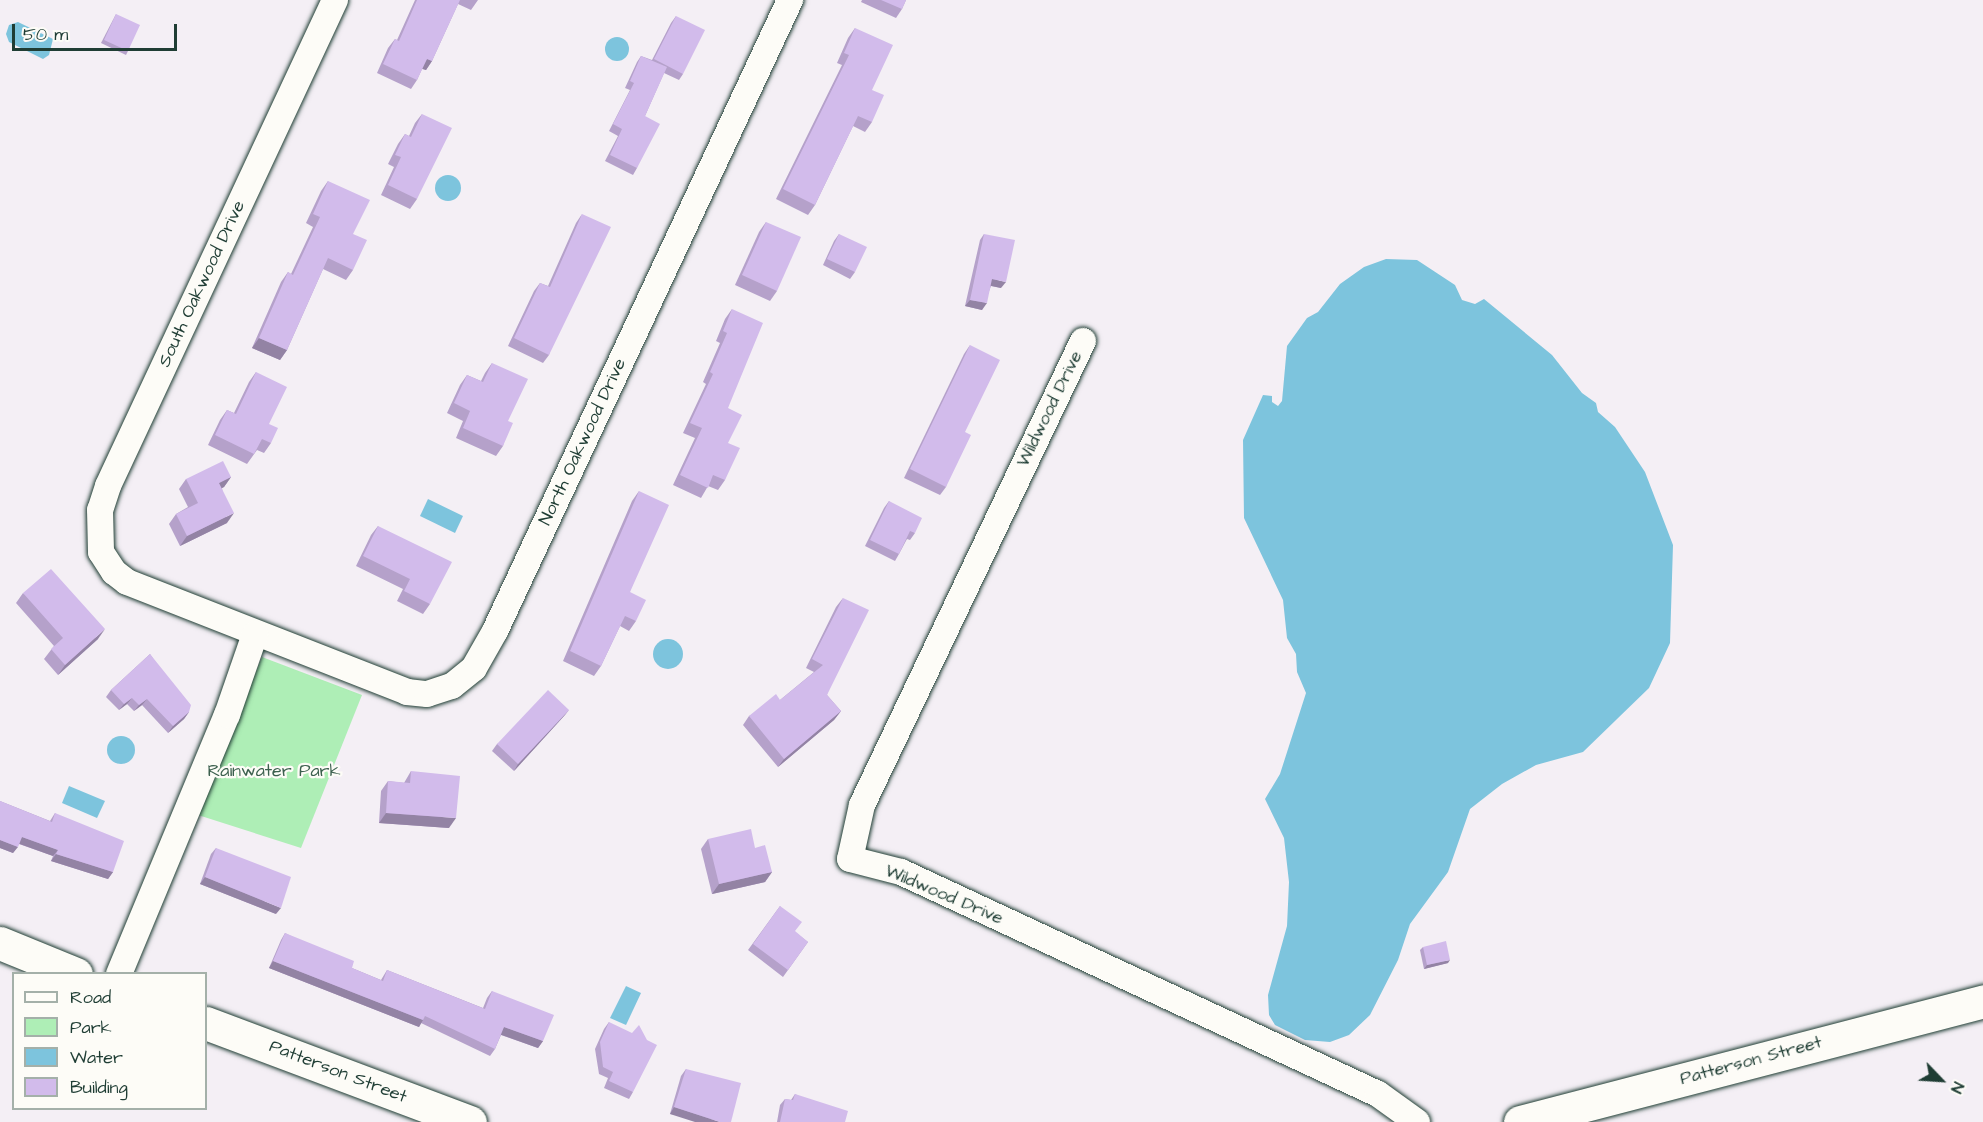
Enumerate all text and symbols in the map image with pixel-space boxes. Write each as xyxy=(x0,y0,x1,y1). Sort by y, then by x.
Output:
scale bar xyxy=(15,12,180,50)
text: 50 m xyxy=(23,22,68,47)
street label: South Oakwood Drive xyxy=(154,197,250,371)
street label: Wildwood Drive xyxy=(1013,347,1087,471)
street label: North Oakwood Drive xyxy=(535,355,631,529)
park label: Rainwater Park xyxy=(207,760,341,782)
street label: Wildwood Drive xyxy=(882,860,1006,930)
legend xyxy=(12,972,207,1110)
text: Road xyxy=(70,985,111,1010)
text: Park xyxy=(70,1015,112,1040)
street label: Patterson Street xyxy=(1678,1032,1824,1090)
street label: Patterson Street xyxy=(266,1036,410,1108)
text: Water xyxy=(70,1045,123,1070)
north arrow xyxy=(1911,1050,1971,1110)
text: Building xyxy=(70,1075,128,1100)
text: N xyxy=(1945,1078,1969,1097)

